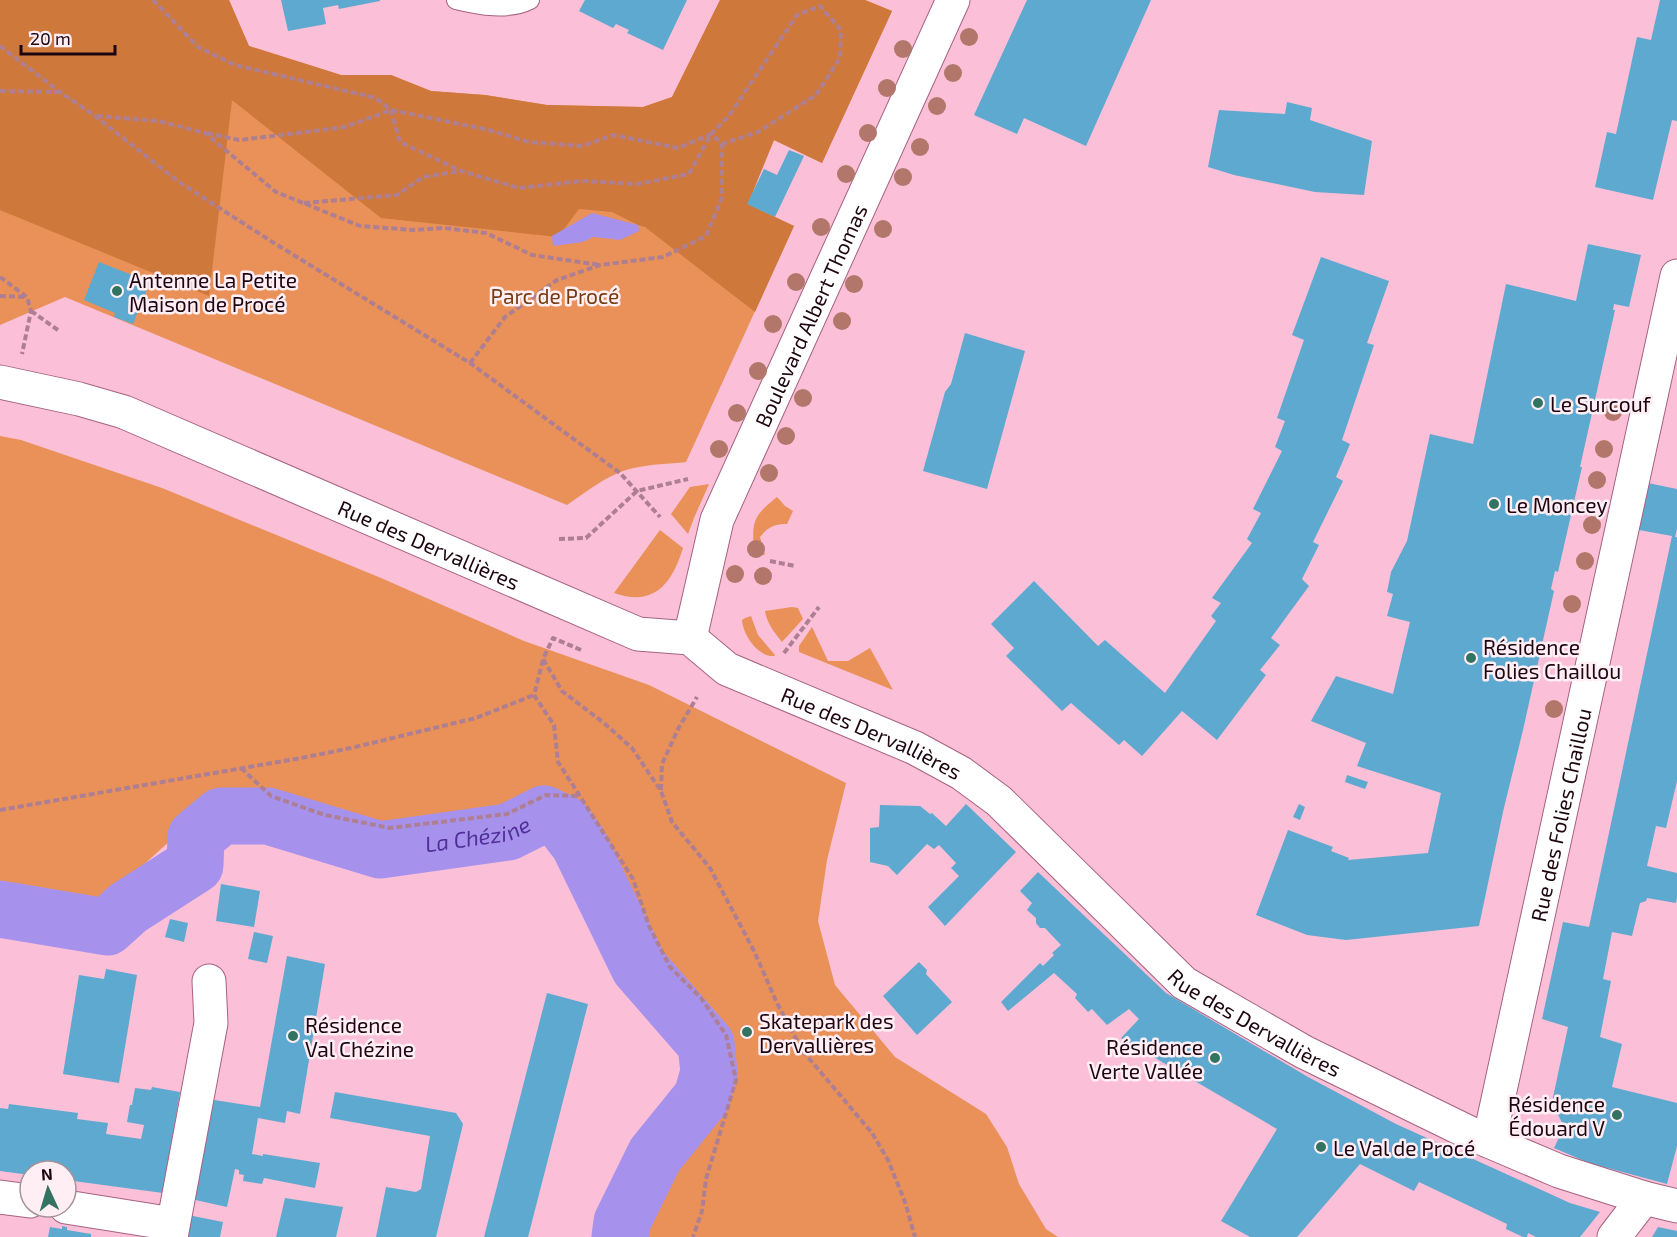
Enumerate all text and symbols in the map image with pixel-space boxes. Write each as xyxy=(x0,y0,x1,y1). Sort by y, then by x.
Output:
scale bar xyxy=(21,18,116,56)
text: 20 m xyxy=(30,27,71,49)
street label: Boulevard Albert Thomas xyxy=(749,200,871,430)
place label: Antenne La Petite Maison de Procé xyxy=(129,267,297,316)
park label: Parc de Procé xyxy=(491,283,619,308)
marker: Antenne La Petite Maison de Procé xyxy=(110,284,124,298)
place label: Le Surcouf xyxy=(1550,391,1652,416)
marker: Le Surcouf xyxy=(1531,396,1545,410)
place label: Le Moncey xyxy=(1506,492,1608,517)
street label: Rue des Dervallières xyxy=(335,494,524,594)
marker: Le Moncey xyxy=(1487,497,1501,511)
place label: Résidence Folies Chaillou xyxy=(1483,634,1621,683)
marker: Résidence Folies Chaillou xyxy=(1464,651,1478,665)
street label: Rue des Dervallières xyxy=(778,681,966,784)
street label: Rue des Folies Chaillou xyxy=(1525,705,1595,924)
water label: La Chézine xyxy=(423,810,535,857)
street label: Rue des Dervallières xyxy=(1164,963,1346,1081)
place label: Skatepark des Dervallières xyxy=(759,1008,894,1057)
place label: Résidence Val Chézine xyxy=(305,1012,414,1061)
marker: Skatepark des Dervallières xyxy=(740,1025,754,1039)
marker: Résidence Val Chézine xyxy=(286,1029,300,1043)
place label: Résidence Verte Vallée xyxy=(1089,1034,1203,1083)
marker: Résidence Verte Vallée xyxy=(1208,1051,1222,1065)
place label: Résidence Édouard V xyxy=(1508,1091,1605,1140)
marker: Résidence Édouard V xyxy=(1610,1108,1624,1122)
place label: Le Val de Procé xyxy=(1333,1135,1475,1160)
marker: Le Val de Procé xyxy=(1314,1140,1328,1154)
north arrow xyxy=(18,1159,78,1219)
text: N xyxy=(40,1164,53,1183)

